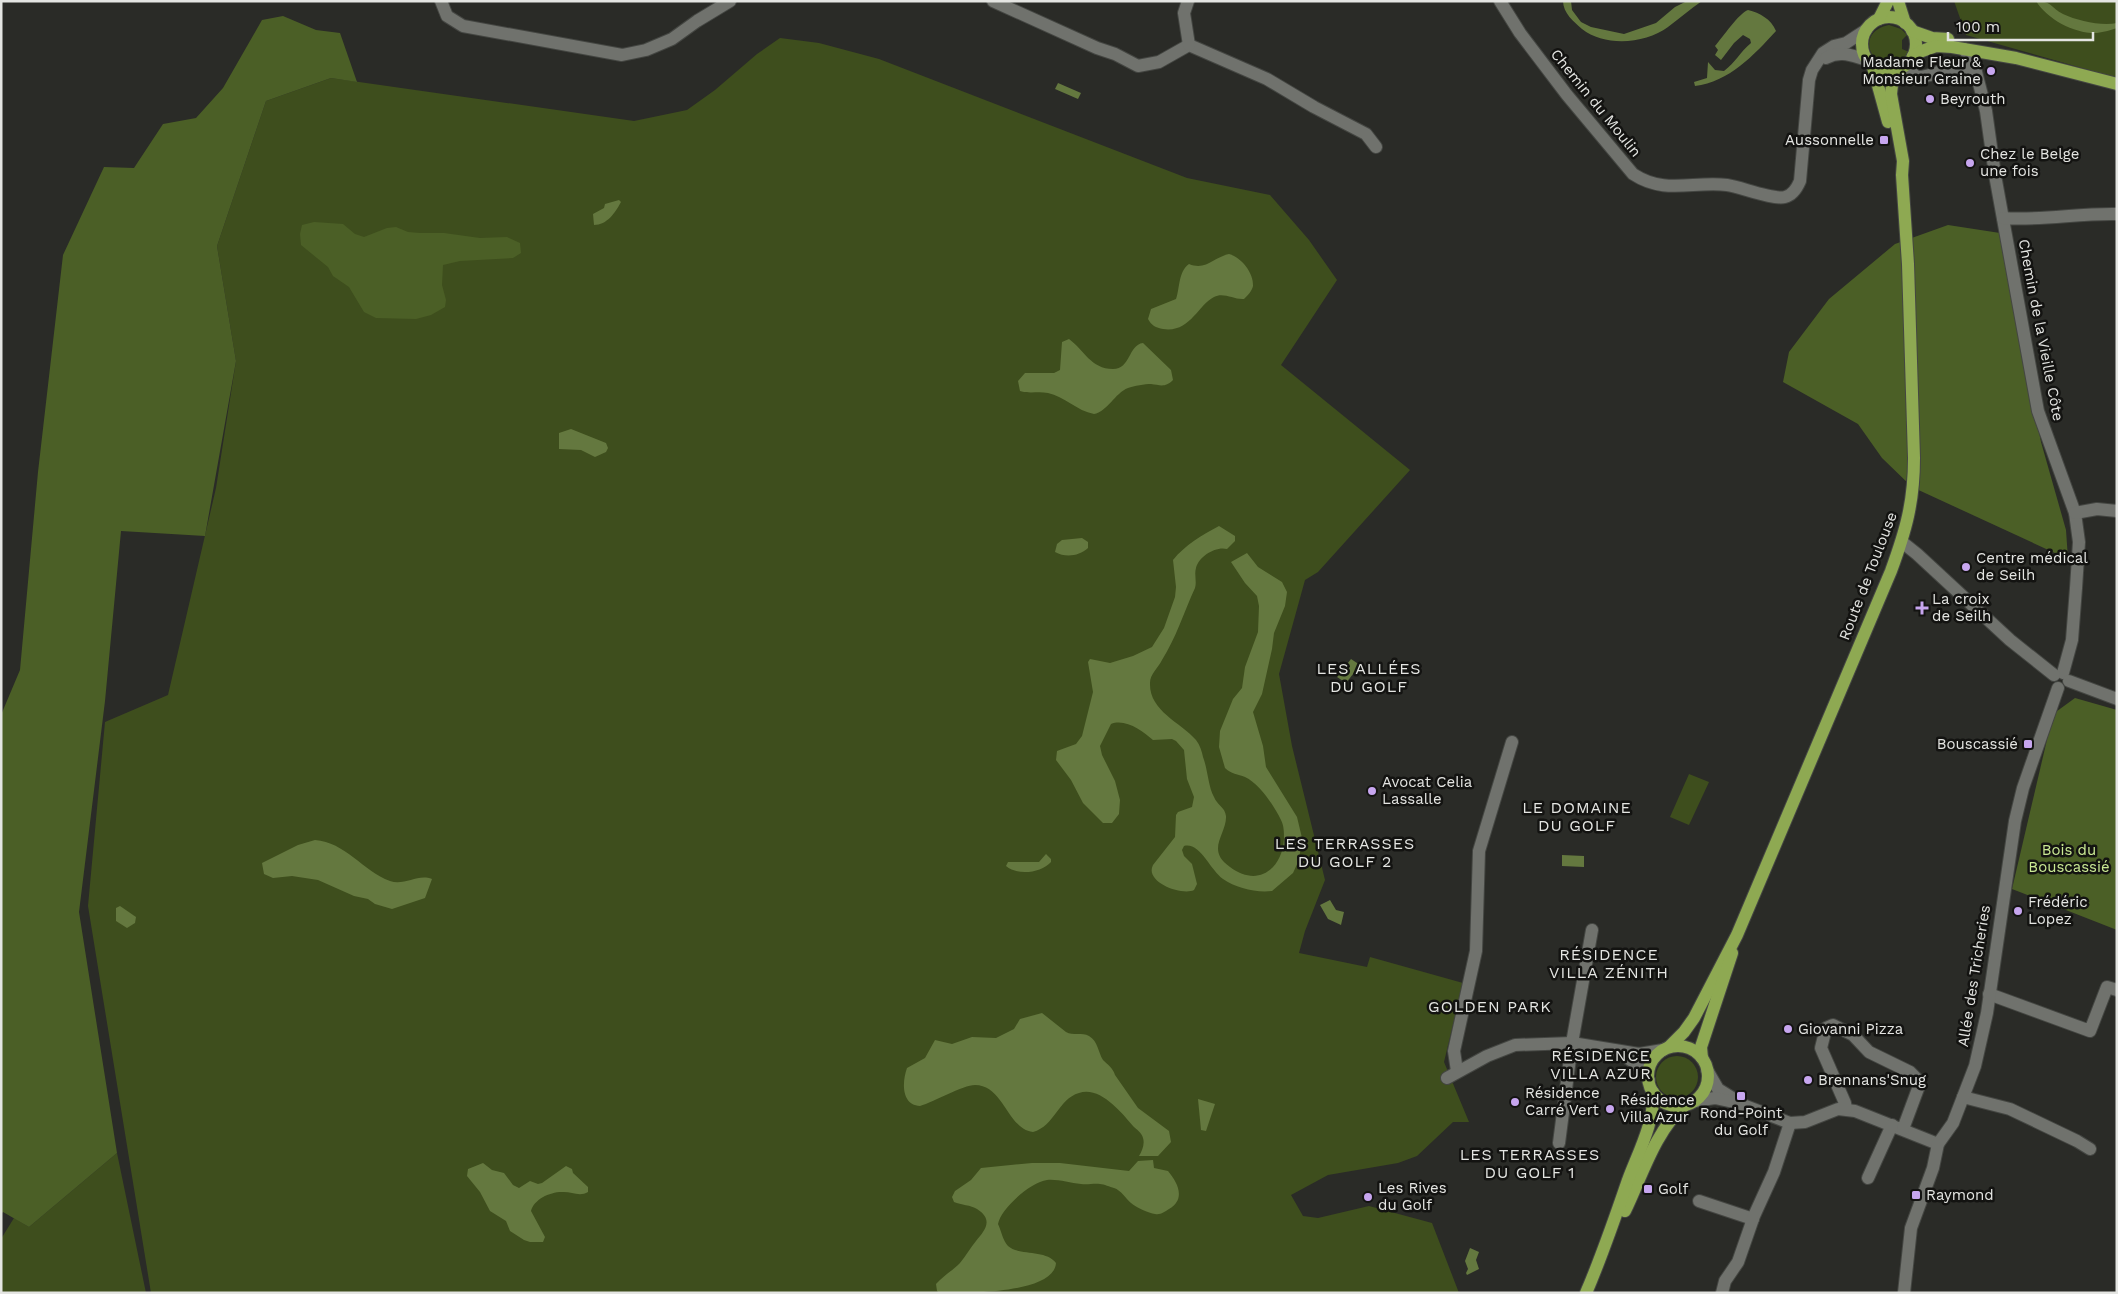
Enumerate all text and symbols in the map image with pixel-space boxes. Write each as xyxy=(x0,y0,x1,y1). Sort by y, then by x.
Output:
scale bar xyxy=(1948,10,2093,42)
text: 100 m xyxy=(1956,18,2000,36)
street label: Chemin du Moulin xyxy=(1547,45,1645,161)
place label: Madame Fleur & Monsieur Graine xyxy=(1862,53,1982,88)
marker: Madame Fleur & Monsieur Graine xyxy=(1985,65,1997,77)
place label: Beyrouth xyxy=(1940,90,2006,108)
marker: Beyrouth xyxy=(1924,93,1936,105)
place label: Aussonnelle xyxy=(1785,131,1874,149)
marker: Aussonnelle xyxy=(1878,134,1890,146)
place label: Chez le Belge une fois xyxy=(1980,145,2079,180)
marker: Chez le Belge une fois xyxy=(1964,157,1976,169)
street label: Chemin de la Vieille Côte xyxy=(2015,238,2067,422)
street label: Route de Toulouse xyxy=(1835,509,1901,643)
place label: Centre médical de Seilh xyxy=(1976,549,2088,584)
marker: Centre médical de Seilh xyxy=(1960,561,1972,573)
place label: La croix de Seilh xyxy=(1932,590,1991,625)
marker: La croix de Seilh xyxy=(1916,602,1928,614)
district label: LES ALLÉES DU GOLF xyxy=(1316,659,1422,696)
place label: Bouscassié xyxy=(1937,735,2018,753)
marker: Bouscassié xyxy=(2022,738,2034,750)
place label: Avocat Celia Lassalle xyxy=(1382,773,1473,808)
marker: Avocat Celia Lassalle xyxy=(1366,785,1378,797)
district label: LE DOMAINE DU GOLF xyxy=(1522,798,1632,835)
district label: LES TERRASSES DU GOLF 2 xyxy=(1275,834,1415,871)
park label: Bois du Bouscassié xyxy=(2028,841,2110,876)
place label: Frédéric Lopez xyxy=(2028,893,2088,928)
street label: Allée des Tricheries xyxy=(1954,904,1994,1048)
marker: Frédéric Lopez xyxy=(2012,905,2024,917)
district label: RÉSIDENCE VILLA ZÉNITH xyxy=(1549,945,1669,982)
district label: GOLDEN PARK xyxy=(1428,997,1552,1016)
place label: Giovanni Pizza xyxy=(1798,1020,1904,1038)
marker: Giovanni Pizza xyxy=(1782,1023,1794,1035)
district label: RÉSIDENCE VILLA AZUR xyxy=(1550,1046,1652,1083)
place label: Brennans'Snug xyxy=(1818,1071,1926,1089)
marker: Brennans'Snug xyxy=(1802,1074,1814,1086)
place label: Résidence Carré Vert xyxy=(1525,1084,1600,1119)
marker: Rond-Point du Golf xyxy=(1735,1090,1747,1102)
place label: Résidence Villa Azur xyxy=(1620,1091,1695,1126)
marker: Résidence Carré Vert xyxy=(1509,1096,1521,1108)
marker: Résidence Villa Azur xyxy=(1604,1103,1616,1115)
place label: Rond-Point du Golf xyxy=(1700,1104,1783,1139)
district label: LES TERRASSES DU GOLF 1 xyxy=(1460,1145,1600,1182)
place label: Les Rives du Golf xyxy=(1378,1179,1447,1214)
place label: Golf xyxy=(1658,1180,1688,1198)
marker: Golf xyxy=(1642,1183,1654,1195)
place label: Raymond xyxy=(1926,1186,1994,1204)
marker: Raymond xyxy=(1910,1189,1922,1201)
marker: Les Rives du Golf xyxy=(1362,1191,1374,1203)

